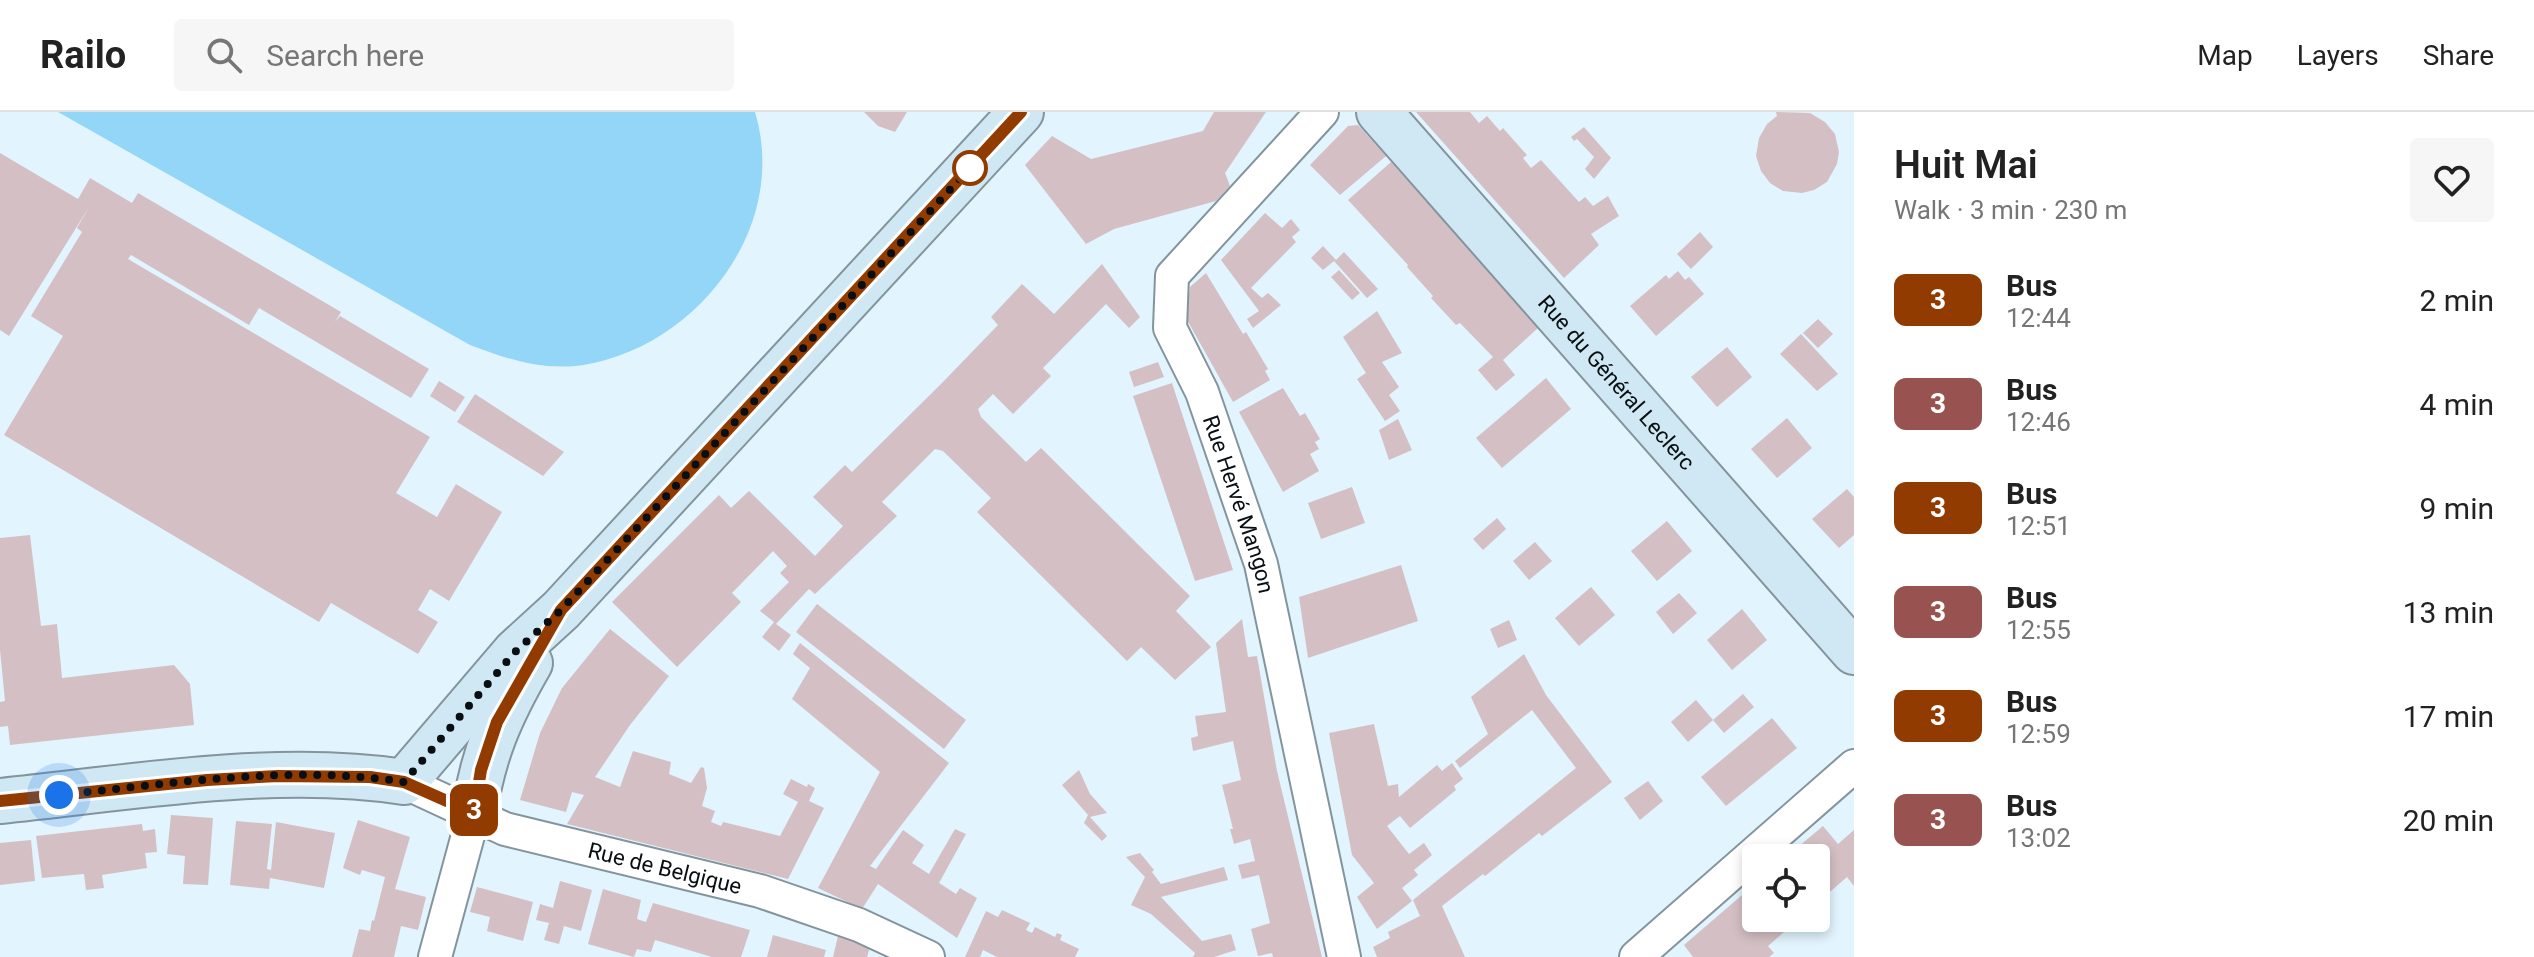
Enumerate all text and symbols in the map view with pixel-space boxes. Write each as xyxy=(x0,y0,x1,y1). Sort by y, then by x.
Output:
search box xyxy=(174,19,734,91)
text: Railo xyxy=(40,33,126,77)
icon: search xyxy=(202,33,246,77)
text: Search here xyxy=(266,38,424,73)
text: Map xyxy=(2197,39,2253,72)
text: Layers xyxy=(2297,39,2379,72)
text: Share xyxy=(2423,39,2494,72)
button: heart xyxy=(2410,138,2494,222)
text: Huit Mai xyxy=(1894,143,2038,187)
unlabelled marker xyxy=(953,151,987,185)
text: Walk · 3 min · 230 m xyxy=(1894,195,2127,225)
text: Bus xyxy=(2006,268,2057,303)
text: 3 xyxy=(1930,283,1946,316)
text: 2 min xyxy=(2420,283,2494,318)
street label: Rue du Général Leclerc xyxy=(1533,290,1700,475)
text: 12:44 xyxy=(2006,303,2071,333)
text: Bus xyxy=(2006,372,2057,407)
text: 3 xyxy=(1930,387,1946,420)
text: 4 min xyxy=(2420,387,2494,422)
text: 12:46 xyxy=(2006,407,2071,437)
street label: Rue Hervé Mangon xyxy=(1198,412,1279,595)
text: Bus xyxy=(2006,476,2057,511)
text: 3 xyxy=(1930,491,1946,524)
text: 9 min xyxy=(2420,491,2494,526)
text: 12:51 xyxy=(2006,511,2071,541)
text: Bus xyxy=(2006,580,2057,615)
text: 3 xyxy=(1930,595,1946,628)
text: 13 min xyxy=(2403,595,2494,630)
text: 12:55 xyxy=(2006,615,2071,645)
text: Bus xyxy=(2006,684,2057,719)
text: 3 xyxy=(1930,699,1946,732)
text: 17 min xyxy=(2403,699,2494,734)
text: 12:59 xyxy=(2006,719,2071,749)
your location xyxy=(39,775,79,815)
line badge: 3 xyxy=(448,784,500,836)
text: Bus xyxy=(2006,788,2057,823)
text: 3 xyxy=(466,793,482,826)
text: 3 xyxy=(1930,803,1946,836)
text: 20 min xyxy=(2403,803,2494,838)
text: 13:02 xyxy=(2006,823,2071,853)
street label: Rue de Belgique xyxy=(586,837,744,899)
map controls xyxy=(1742,844,1830,932)
button: locate xyxy=(1742,844,1830,932)

